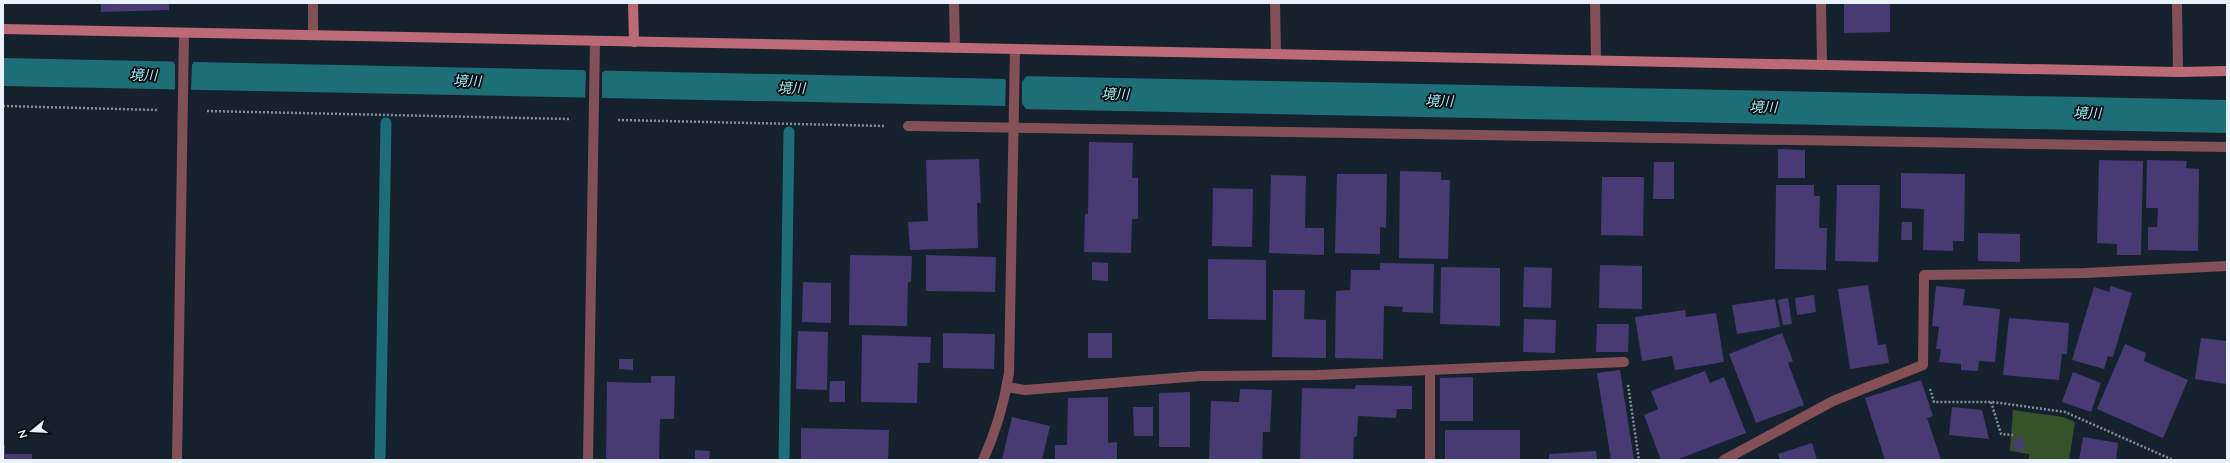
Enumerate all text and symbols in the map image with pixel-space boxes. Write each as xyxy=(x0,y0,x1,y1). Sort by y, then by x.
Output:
water label: 境川 xyxy=(129,66,159,85)
water label: 境川 xyxy=(453,72,483,91)
water label: 境川 xyxy=(777,79,807,98)
water label: 境川 xyxy=(1101,85,1131,104)
water label: 境川 xyxy=(1425,92,1455,111)
water label: 境川 xyxy=(1749,98,1779,117)
water label: 境川 xyxy=(2073,104,2103,123)
north arrow xyxy=(12,411,52,451)
text: N xyxy=(15,428,31,440)

